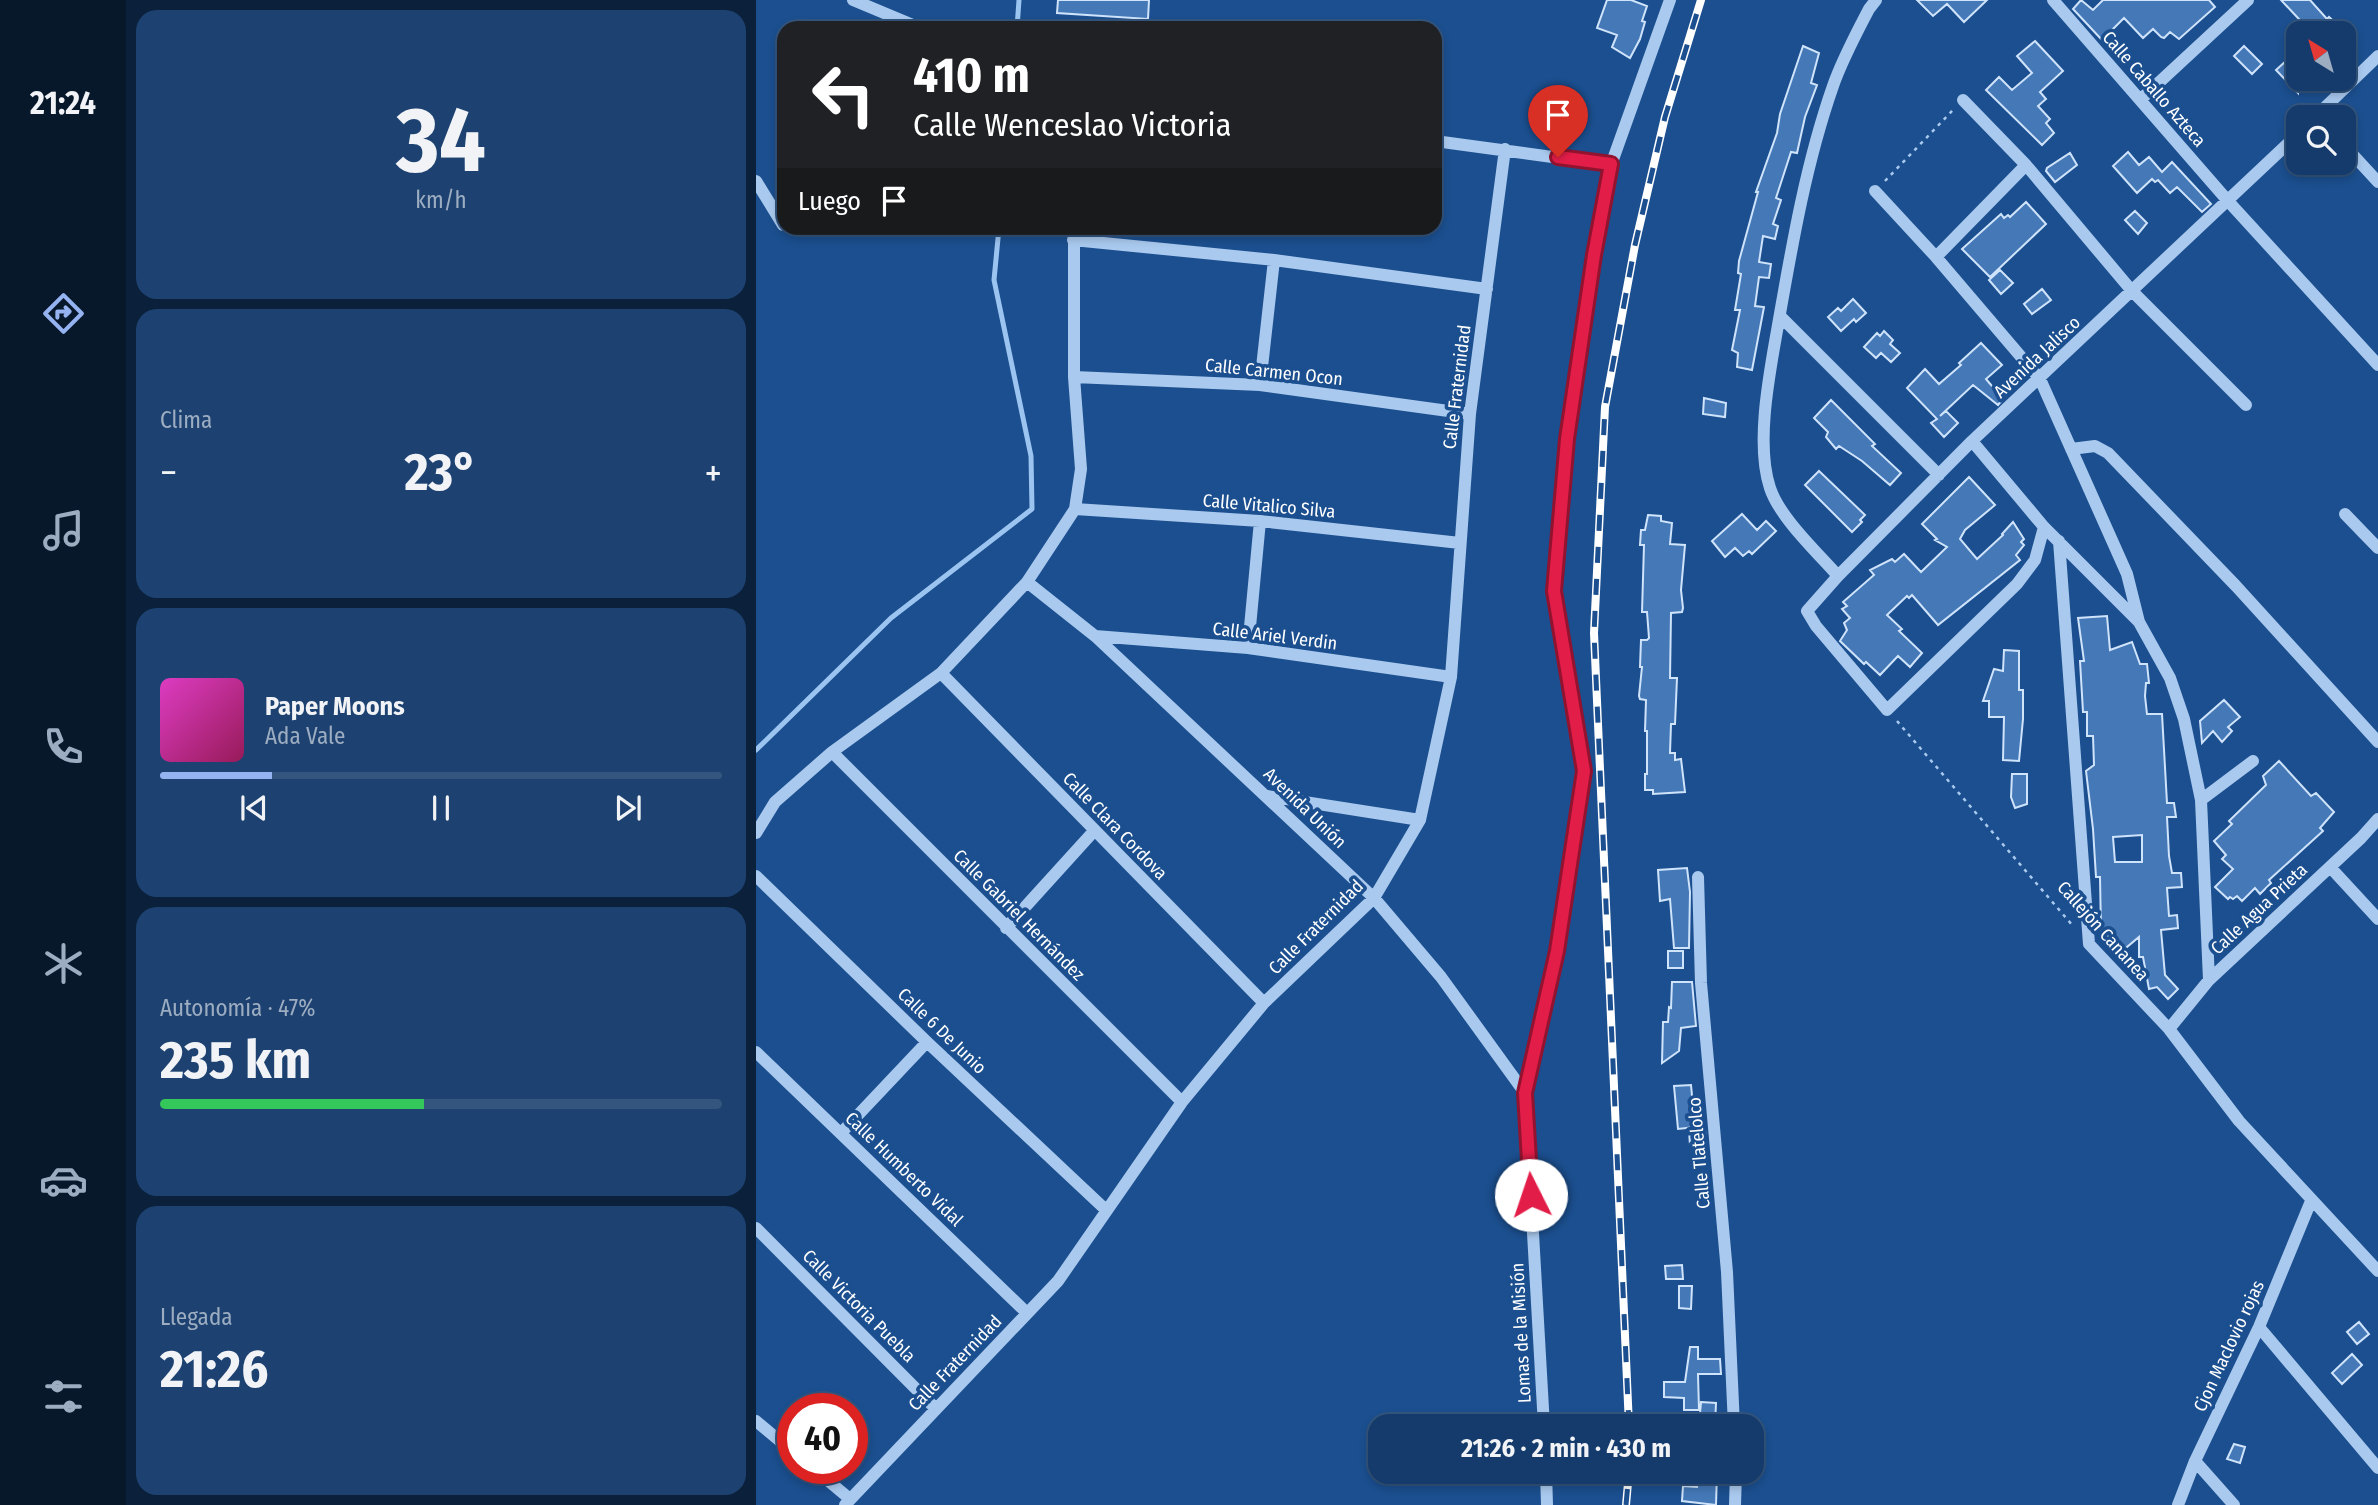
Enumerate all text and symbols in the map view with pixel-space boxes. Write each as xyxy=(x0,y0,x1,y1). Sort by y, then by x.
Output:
north arrow xyxy=(2286,21,2356,91)
map controls xyxy=(2286,21,2356,175)
street label: Calle Caballo Azteca xyxy=(2098,26,2210,152)
text: 410 m xyxy=(913,46,1030,105)
icon: left xyxy=(798,49,889,140)
text: 21:24 xyxy=(30,84,96,122)
pin xyxy=(1528,85,1588,157)
text: 34 xyxy=(396,86,486,195)
icon: arrive xyxy=(1539,96,1577,134)
button: search xyxy=(2286,105,2356,175)
text: Calle Wenceslao Victoria xyxy=(913,106,1231,144)
icon: arrive xyxy=(875,182,913,220)
text: km/h xyxy=(415,186,467,214)
text: Luego xyxy=(798,186,861,217)
icon: directions xyxy=(39,289,88,338)
street label: Avenida Jalisco xyxy=(1989,311,2085,403)
street label: Calle Fraternidad xyxy=(1438,324,1476,450)
street label: Calle Carmen Ocon xyxy=(1204,354,1344,390)
text: Clima xyxy=(160,406,212,434)
text: 23° xyxy=(404,441,477,504)
text: − xyxy=(160,450,177,496)
text: + xyxy=(705,450,722,496)
street label: Calle Vitalico Silva xyxy=(1202,489,1336,523)
icon: music xyxy=(39,506,88,555)
street label: Calle Ariel Verdin xyxy=(1211,617,1339,655)
text: Paper Moons xyxy=(265,691,405,722)
icon: phone xyxy=(39,722,88,771)
text: Ada Vale xyxy=(265,722,345,750)
street label: Avenida Unión xyxy=(1259,763,1351,853)
street label: Calle Clara Cordova xyxy=(1058,768,1172,884)
icon: previous xyxy=(235,789,273,827)
icon: pause xyxy=(422,789,460,827)
icon: next xyxy=(609,789,647,827)
street label: Calle Gabriel Hernández xyxy=(949,845,1089,985)
street label: Calle Agua Prieta xyxy=(2206,859,2312,959)
street label: Calle Fraternidad xyxy=(1264,875,1368,979)
street label: Callejón Cananea xyxy=(2052,877,2154,986)
icon: climate xyxy=(39,939,88,988)
street label: Calle 6 De Junio xyxy=(893,983,991,1079)
text: Autonomía · 47% xyxy=(160,994,316,1022)
text: 235 km xyxy=(160,1029,311,1092)
street label: Calle Tlatelolco xyxy=(1683,1096,1715,1210)
street label: Calle Humberto Vidal xyxy=(841,1107,968,1231)
icon: car xyxy=(39,1156,88,1205)
position arrow xyxy=(1494,1158,1568,1232)
street label: Calle Victoria Puebla xyxy=(798,1245,920,1367)
street label: Lomas de la Misión xyxy=(1506,1262,1536,1404)
street label: Cjon Maclovio rojas xyxy=(2189,1277,2269,1415)
text: Llegada xyxy=(160,1303,232,1331)
street label: Calle Fraternidad xyxy=(904,1310,1006,1416)
text: 21:26 xyxy=(160,1338,268,1401)
icon: filters xyxy=(39,1372,88,1421)
speed limit sign: 40 xyxy=(777,1393,868,1484)
text: 21:26 · 2 min · 430 m xyxy=(1461,1433,1671,1464)

